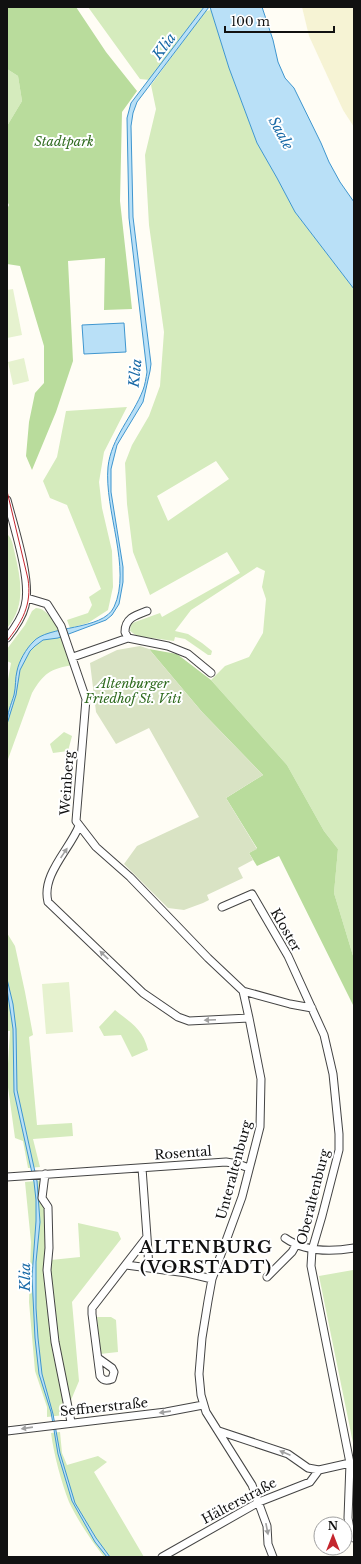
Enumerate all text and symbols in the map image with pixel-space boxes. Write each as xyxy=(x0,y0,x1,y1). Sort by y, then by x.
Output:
scale bar xyxy=(225,8,334,34)
text: 100 m xyxy=(231,14,270,29)
water label: Klia xyxy=(148,29,180,64)
water label: Saale xyxy=(265,113,298,153)
park label: Stadtpark xyxy=(34,133,94,150)
water label: Klia xyxy=(124,358,145,389)
park label: Altenburger Friedhof St. Viti xyxy=(83,675,182,707)
street label: Weinberg xyxy=(56,750,78,817)
one-way arrow xyxy=(60,848,68,858)
street label: Kloster xyxy=(267,905,306,955)
one-way arrow xyxy=(99,950,109,960)
one-way arrow xyxy=(204,1017,216,1024)
street label: Unteraltenburg xyxy=(213,1118,255,1222)
street label: Rosental xyxy=(154,1143,212,1163)
street label: Oberaltenburg xyxy=(293,1147,333,1247)
district label: ALTENBURG (VORSTADT) xyxy=(138,1237,273,1278)
water label: Klia xyxy=(16,1262,34,1293)
street label: Seffnerstraße xyxy=(59,1394,149,1420)
one-way arrow xyxy=(159,1409,171,1415)
one-way arrow xyxy=(21,1425,33,1431)
one-way arrow xyxy=(279,1450,291,1456)
street label: Hälterstraße xyxy=(199,1474,279,1528)
north arrow xyxy=(313,1516,353,1556)
text: N xyxy=(328,1519,339,1533)
one-way arrow xyxy=(265,1523,271,1535)

